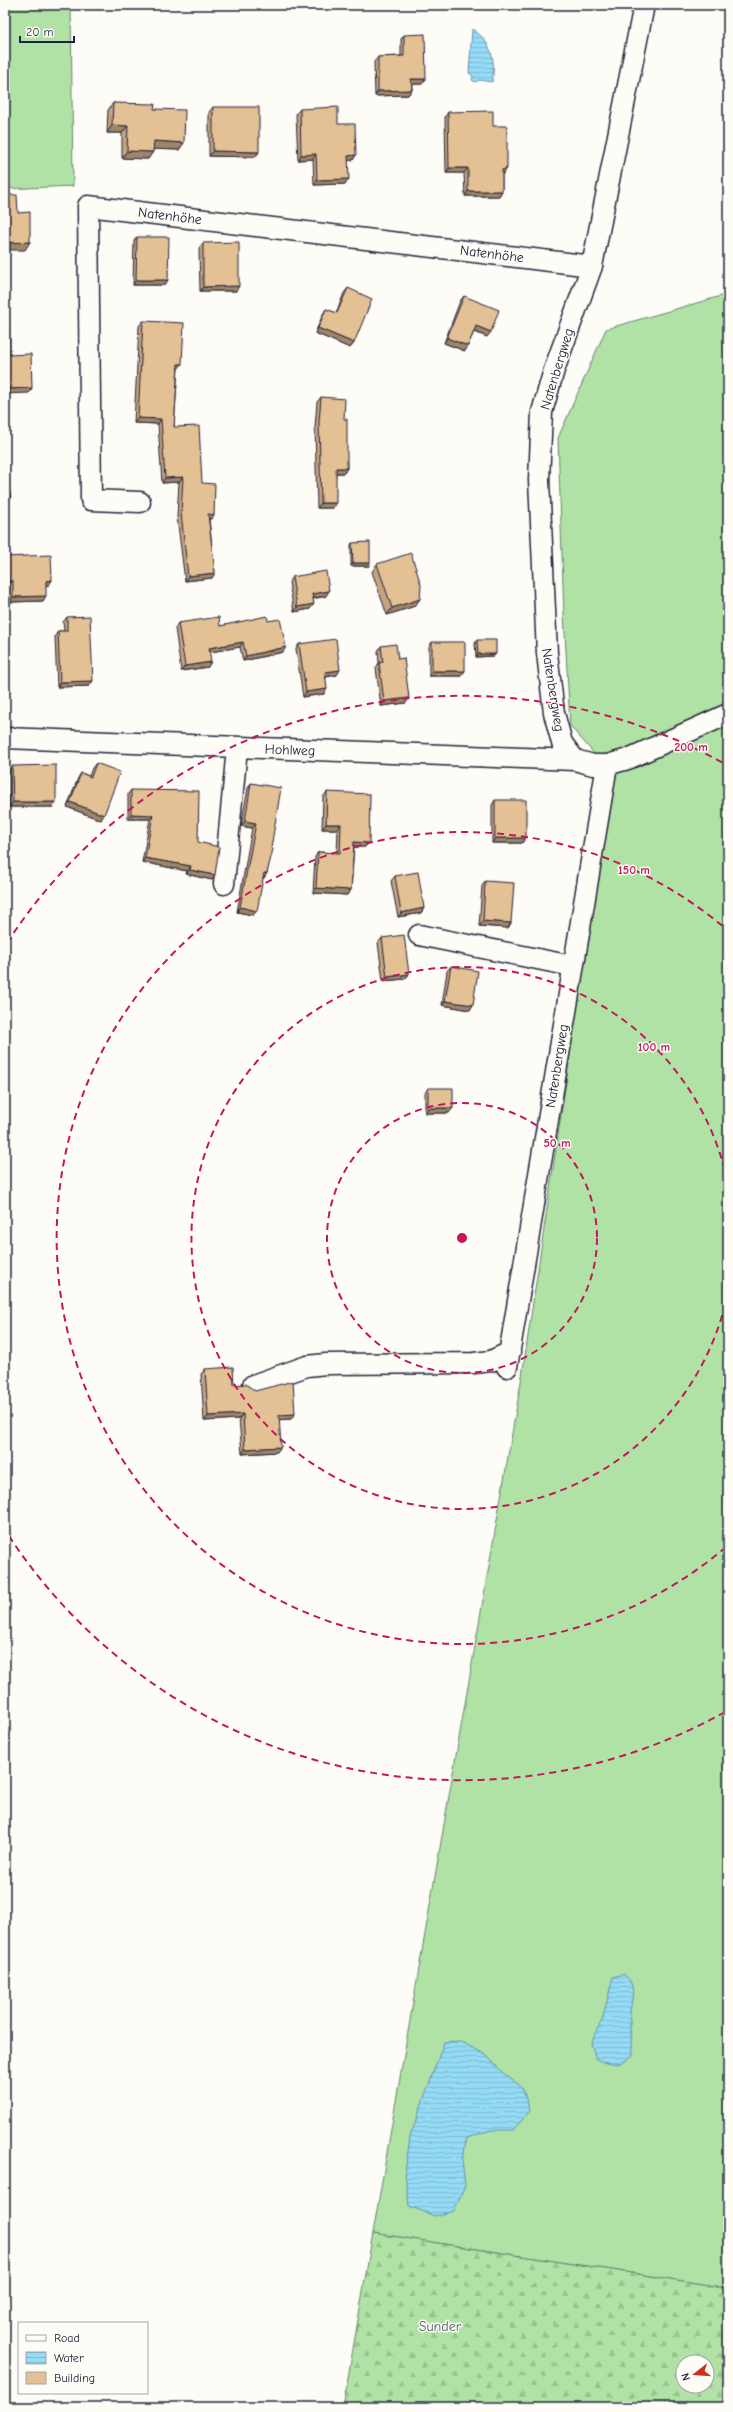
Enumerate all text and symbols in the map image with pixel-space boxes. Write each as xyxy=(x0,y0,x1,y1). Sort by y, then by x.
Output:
scale bar xyxy=(20,18,74,44)
text: 20 m xyxy=(26,25,54,39)
street label: Natenhöhe xyxy=(137,204,203,228)
street label: Natenhöhe xyxy=(459,242,525,266)
street label: Natenbergweg xyxy=(537,326,577,412)
street label: Natenbergweg xyxy=(538,647,568,733)
text: 200 m xyxy=(674,740,708,754)
street label: Hohlweg xyxy=(264,741,316,759)
text: 150 m xyxy=(618,863,650,877)
street label: Natenbergweg xyxy=(542,1023,572,1109)
text: 100 m xyxy=(638,1040,670,1054)
text: 50 m xyxy=(543,1136,571,1150)
centre of rings xyxy=(455,1231,469,1245)
park label: Sunder xyxy=(419,2318,462,2335)
legend xyxy=(18,2322,148,2394)
text: Road xyxy=(54,2331,80,2345)
text: Water xyxy=(54,2351,84,2365)
north arrow xyxy=(675,2354,715,2394)
text: Building xyxy=(54,2371,95,2385)
text: N xyxy=(679,2371,693,2382)

